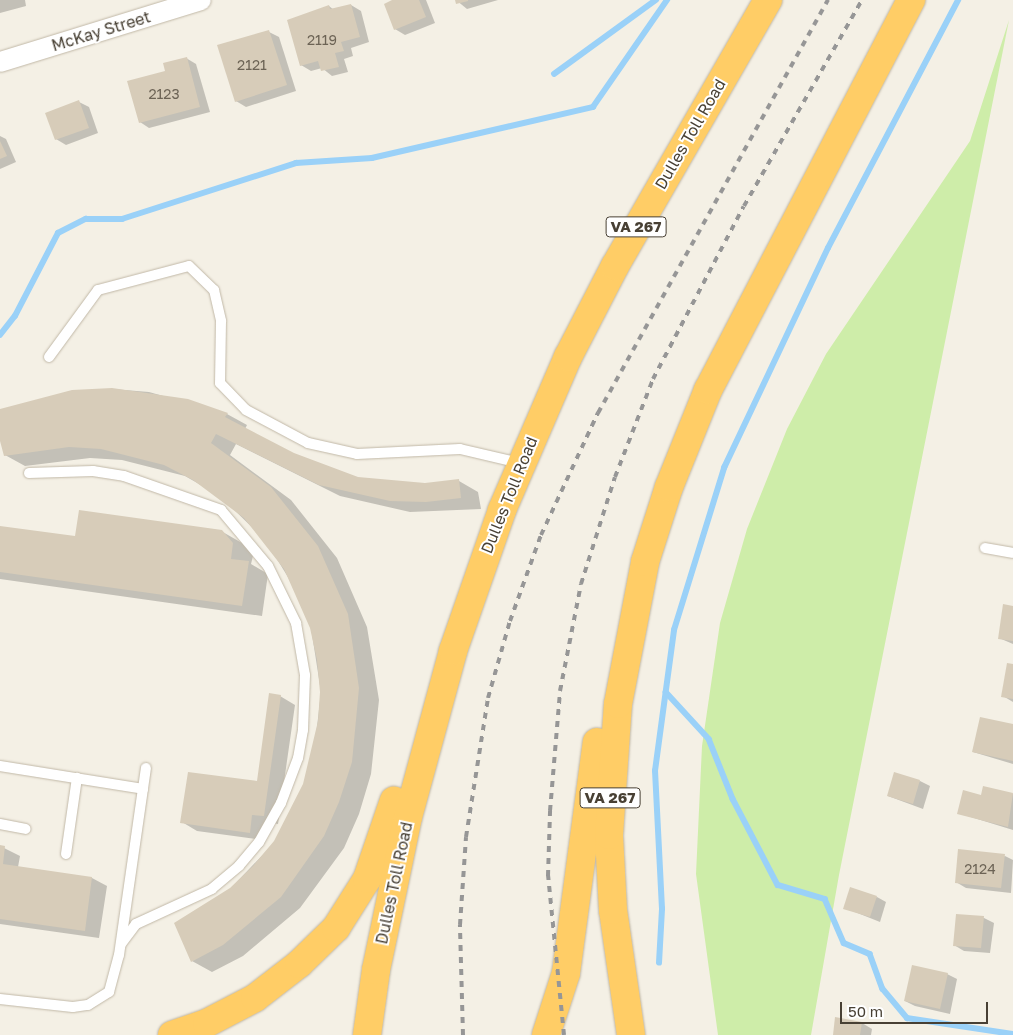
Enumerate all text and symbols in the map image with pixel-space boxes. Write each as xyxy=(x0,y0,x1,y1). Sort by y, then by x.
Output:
street label: McKay Street xyxy=(49,7,153,55)
house number: 2119 xyxy=(307,32,337,48)
house number: 2121 xyxy=(237,57,267,73)
street label: Dulles Toll Road xyxy=(651,75,729,193)
house number: 2123 xyxy=(148,86,180,102)
road number: VA 267 xyxy=(605,214,667,240)
street label: Dulles Toll Road xyxy=(477,434,541,556)
road number: VA 267 xyxy=(579,786,641,810)
street label: Dulles Toll Road xyxy=(372,820,416,946)
house number: 2124 xyxy=(964,861,996,877)
scale bar xyxy=(843,992,990,1024)
text: 50 m xyxy=(848,1002,883,1020)

